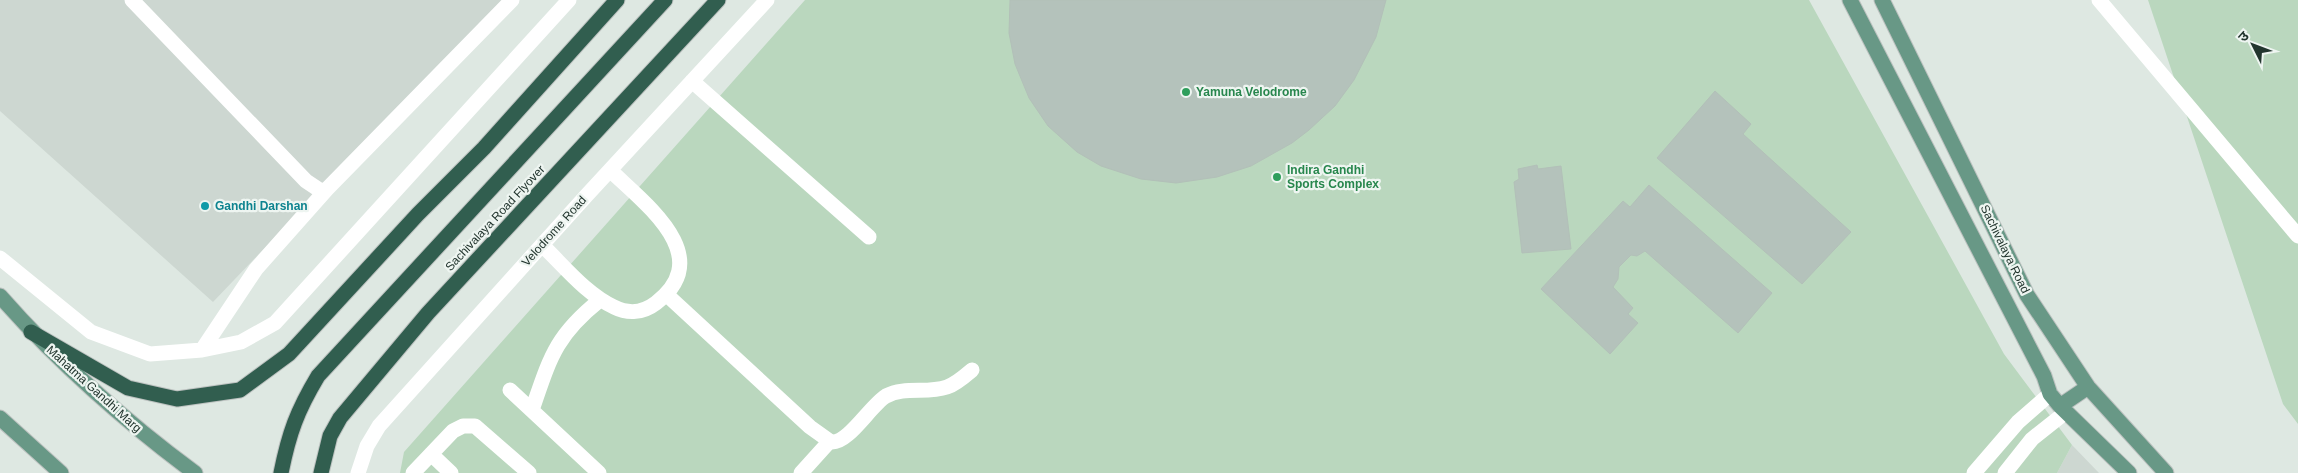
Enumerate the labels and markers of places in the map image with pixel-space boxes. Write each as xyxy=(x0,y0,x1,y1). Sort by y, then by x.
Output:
place label: Yamuna Velodrome xyxy=(1196,85,1307,99)
marker: Yamuna Velodrome xyxy=(1180,86,1192,98)
place label: Indira Gandhi Sports Complex xyxy=(1287,163,1379,191)
marker: Indira Gandhi Sports Complex xyxy=(1271,171,1283,183)
place label: Gandhi Darshan xyxy=(215,199,308,213)
marker: Gandhi Darshan xyxy=(199,200,211,212)

